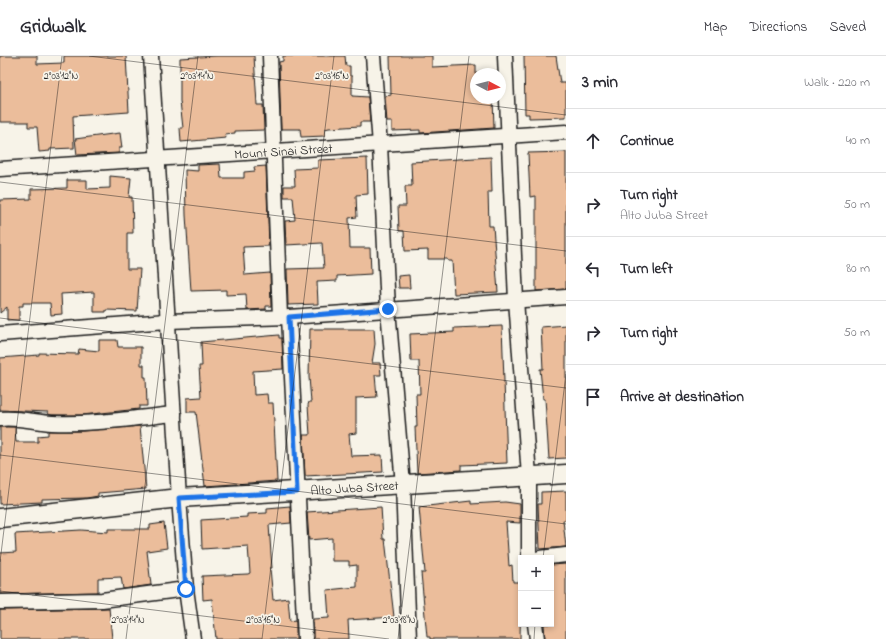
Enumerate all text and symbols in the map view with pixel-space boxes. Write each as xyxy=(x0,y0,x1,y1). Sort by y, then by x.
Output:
text: Gridwalk xyxy=(20,14,86,41)
text: Map xyxy=(704,17,727,38)
text: Directions xyxy=(749,17,807,38)
text: Saved xyxy=(829,17,866,38)
north arrow xyxy=(470,68,506,104)
text: 2°03'12"N xyxy=(44,69,78,84)
text: 2°03'14"N xyxy=(180,69,214,84)
text: 2°03'16"N xyxy=(315,69,349,84)
text: 3 min xyxy=(582,70,618,95)
text: Walk · 220 m xyxy=(804,73,870,92)
icon: ahead xyxy=(582,130,604,152)
text: Continue xyxy=(620,130,674,152)
text: 40 m xyxy=(846,131,870,150)
street label: Mount Sinai Street xyxy=(234,139,334,165)
text: Turn right xyxy=(620,184,678,206)
icon: right xyxy=(582,194,604,216)
text: 50 m xyxy=(844,195,870,214)
text: Alto Juba Street xyxy=(620,206,708,225)
icon: left xyxy=(582,258,604,280)
text: Turn left xyxy=(620,258,673,280)
text: 80 m xyxy=(846,259,870,278)
route end xyxy=(379,300,397,318)
icon: right xyxy=(582,322,604,344)
text: Turn right xyxy=(620,322,678,344)
text: 50 m xyxy=(844,323,870,342)
icon: arrive xyxy=(582,386,604,408)
text: Arrive at destination xyxy=(620,386,744,408)
street label: Alto Juba Street xyxy=(310,476,400,501)
map controls xyxy=(518,555,554,627)
button: + xyxy=(518,555,554,591)
route start xyxy=(177,580,195,598)
button: − xyxy=(518,591,554,627)
text: 2°03'14"N xyxy=(111,613,145,628)
text: 2°03'16"N xyxy=(246,613,280,628)
text: 2°03'18"N xyxy=(382,613,416,628)

